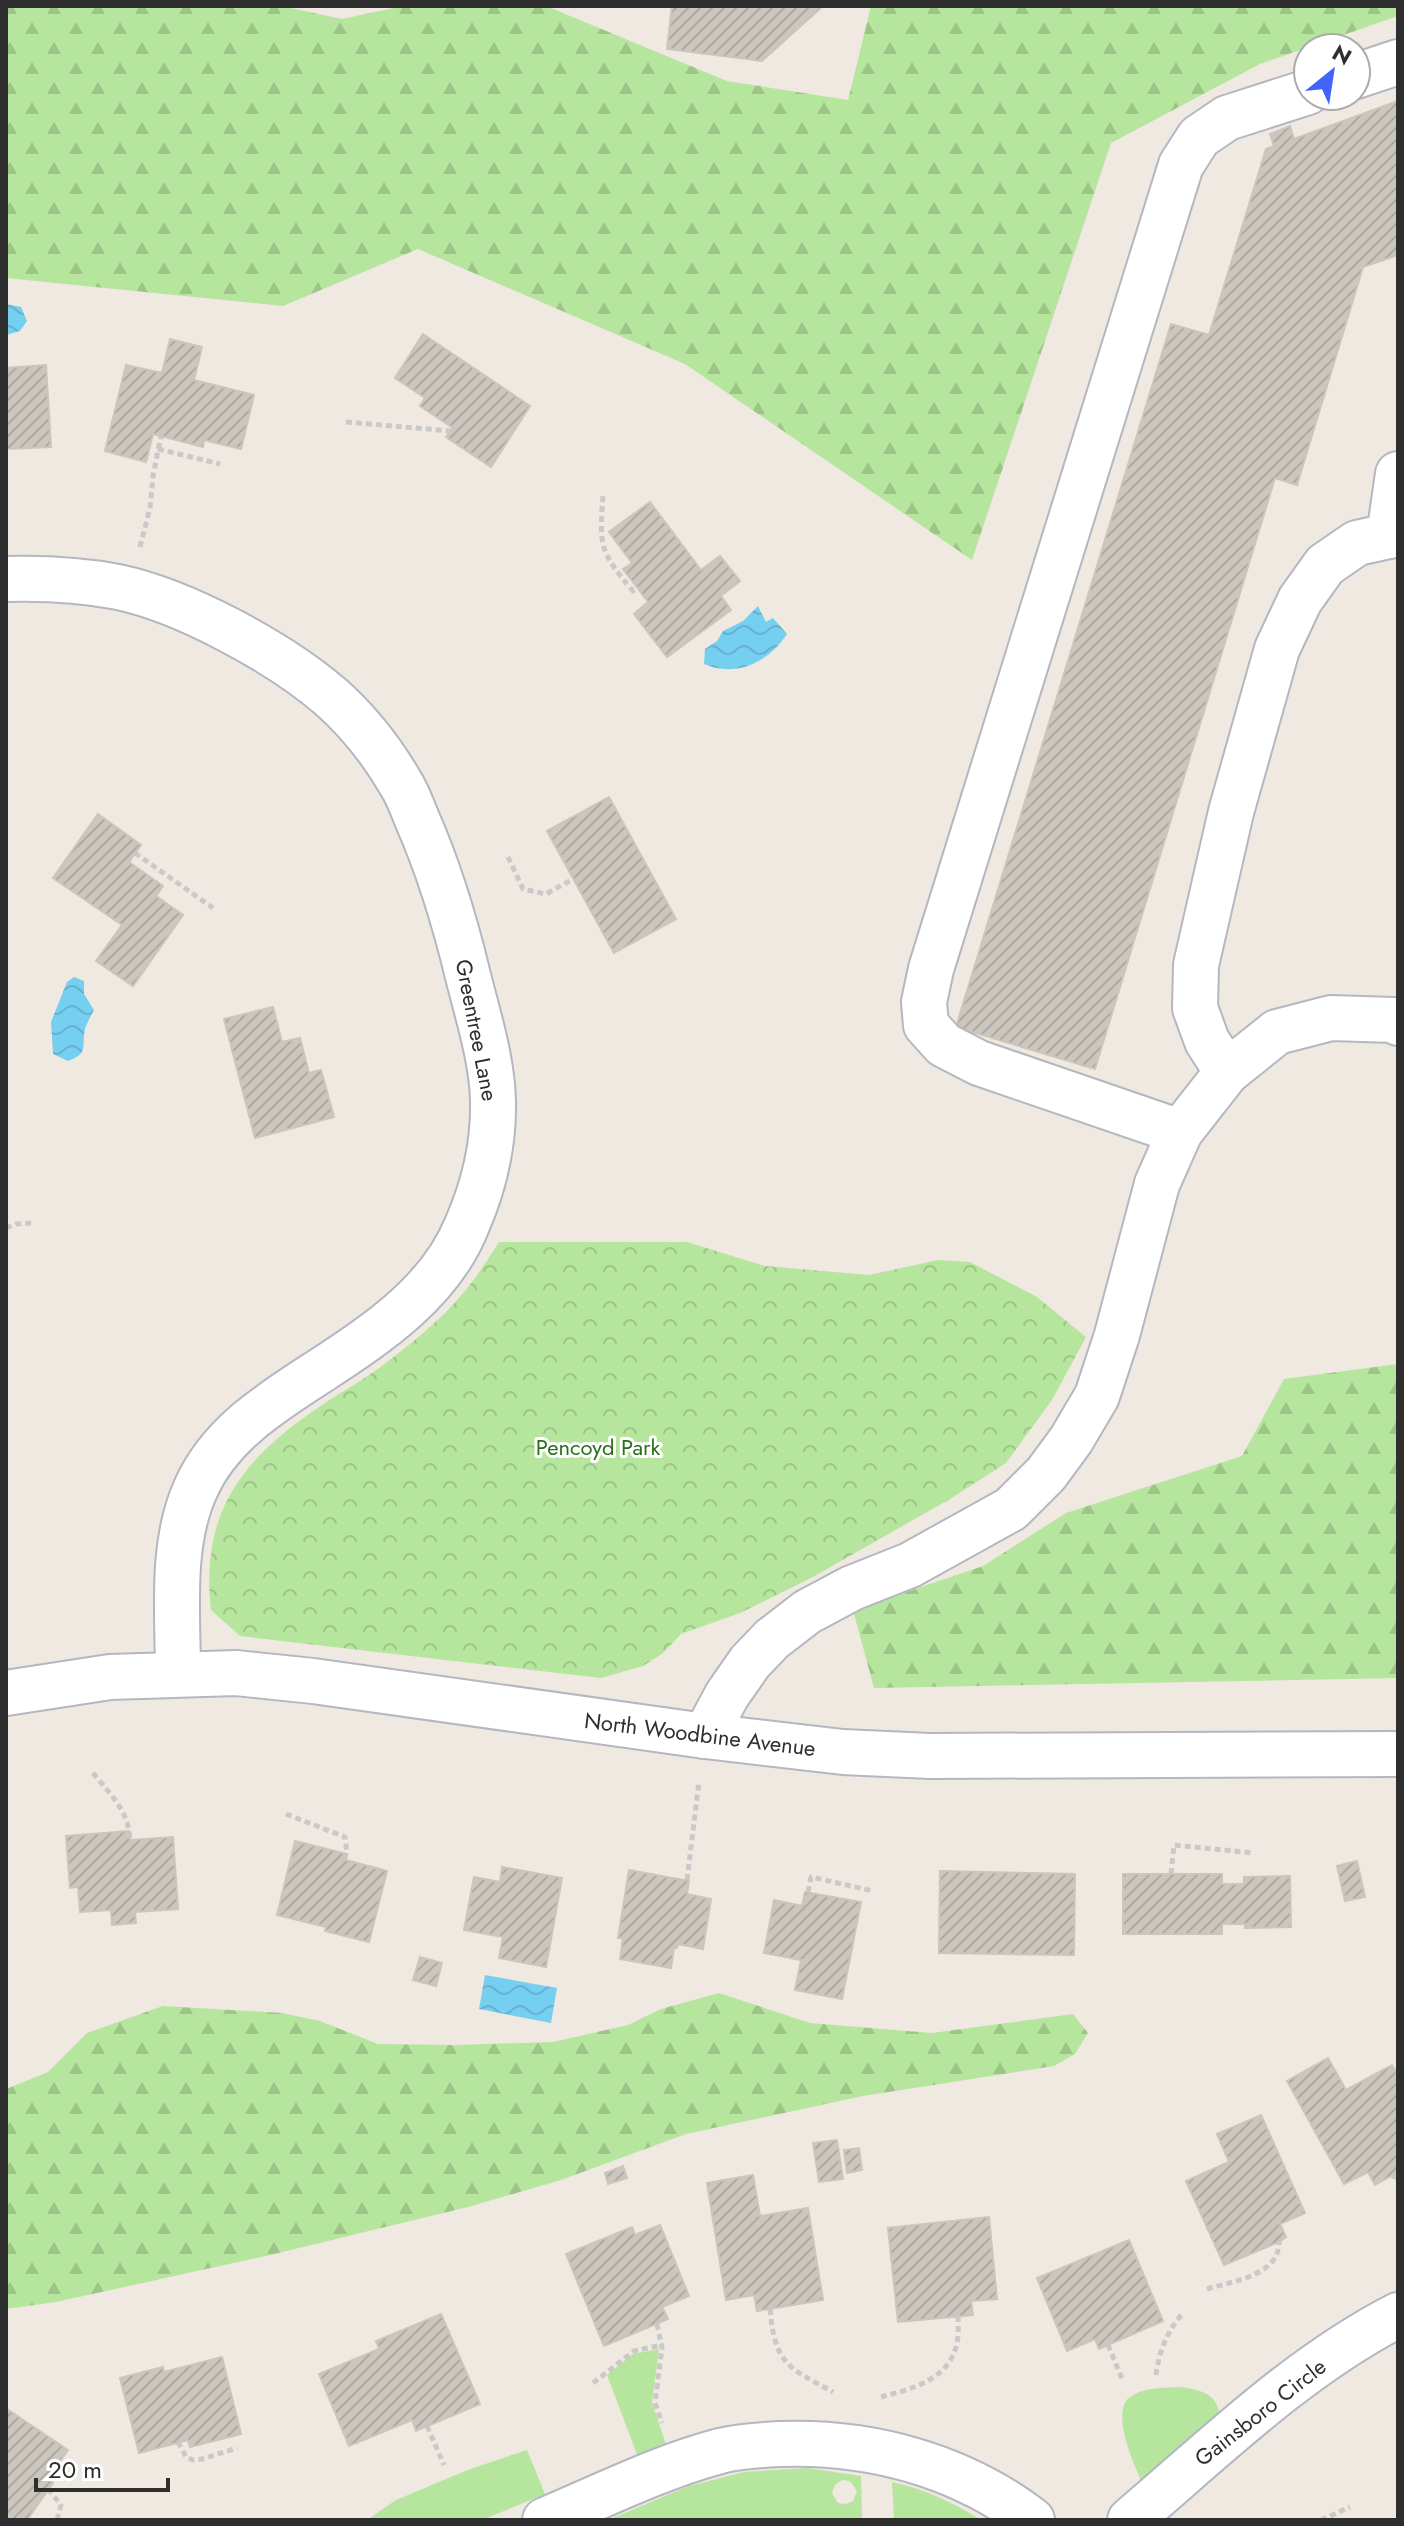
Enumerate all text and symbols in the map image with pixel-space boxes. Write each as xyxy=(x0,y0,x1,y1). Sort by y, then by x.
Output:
north arrow xyxy=(1292,32,1372,112)
text: N xyxy=(1326,36,1358,73)
street label: Greentree Lane xyxy=(448,956,506,1104)
park label: Pencoyd Park xyxy=(536,1431,661,1463)
street label: North Woodbine Avenue xyxy=(582,1704,818,1764)
street label: Gainsboro Circle xyxy=(1187,2350,1333,2474)
scale bar xyxy=(36,2442,168,2492)
text: 20 m xyxy=(48,2452,102,2487)

